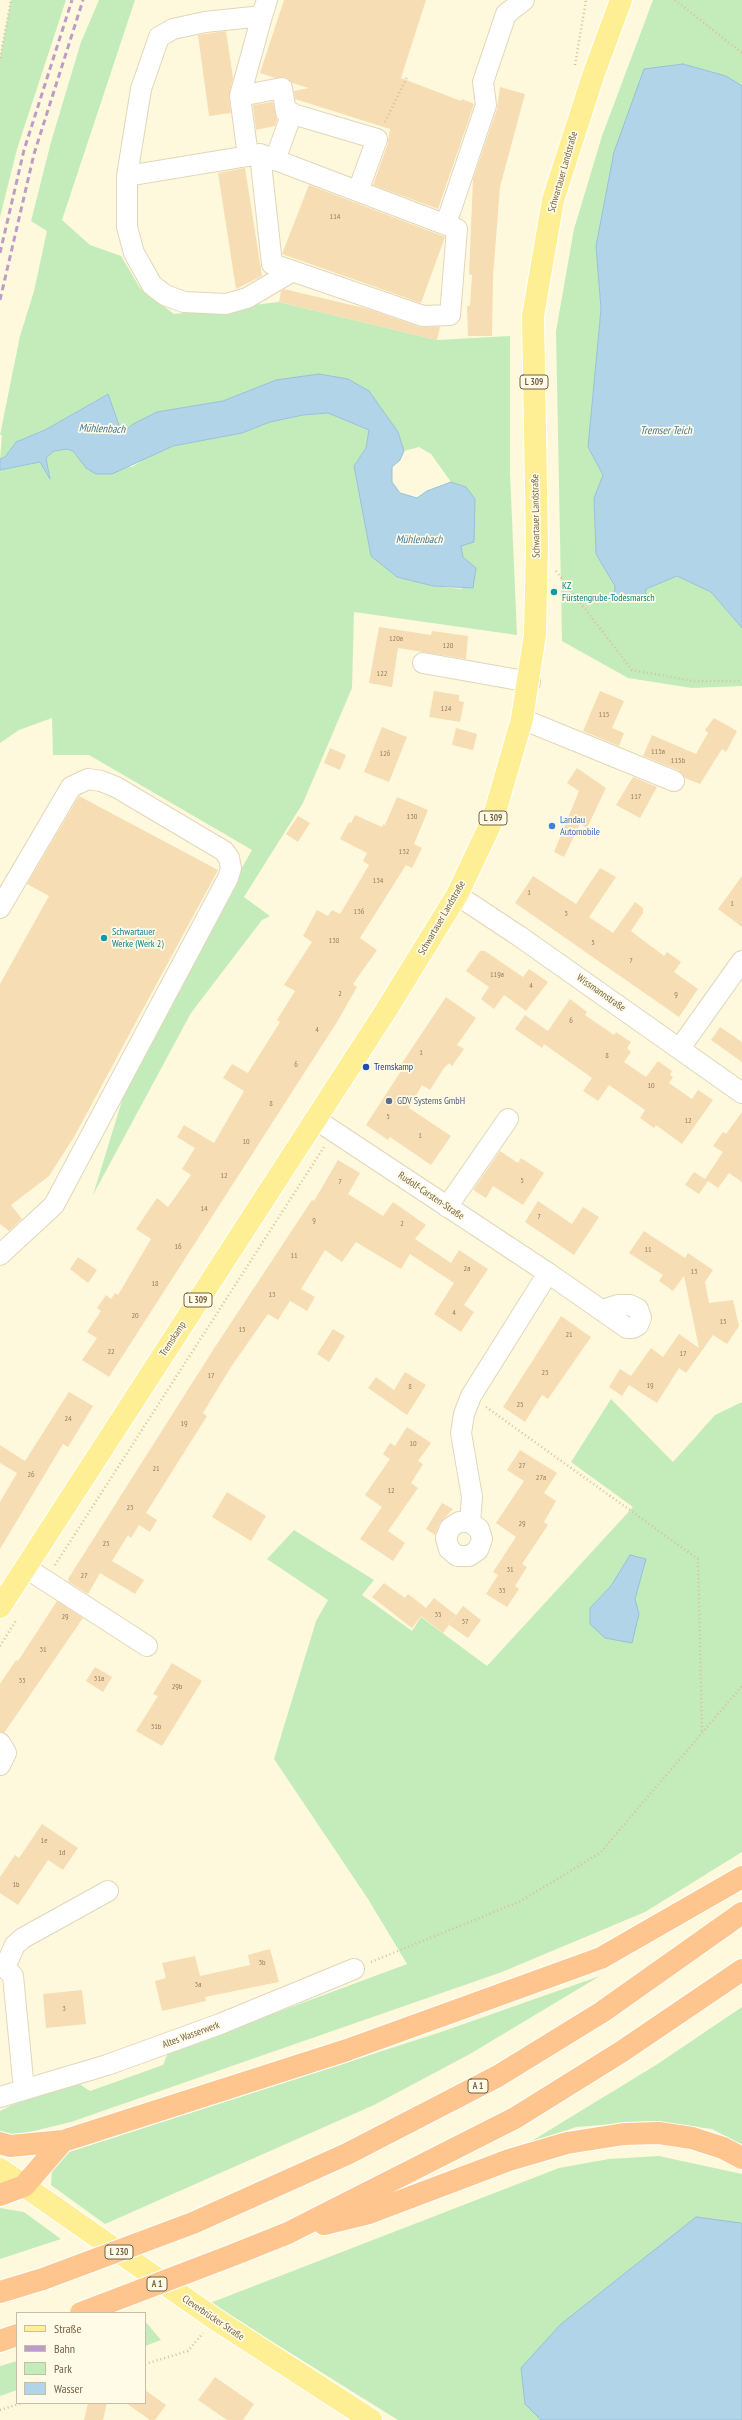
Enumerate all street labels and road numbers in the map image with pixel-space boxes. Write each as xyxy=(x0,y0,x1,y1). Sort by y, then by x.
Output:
street label: Schwartauer Landstraße xyxy=(546,130,580,214)
road number: L 309 xyxy=(520,375,548,389)
street label: Schwartauer Landstraße xyxy=(529,474,543,558)
road number: L 309 xyxy=(479,811,507,825)
street label: Schwartauer Landstraße xyxy=(416,879,468,957)
street label: Wissmannstraße xyxy=(574,972,628,1014)
street label: Rudolf-Carsten-Straße xyxy=(396,1169,466,1223)
road number: L 309 xyxy=(184,1293,212,1307)
street label: Tremskamp xyxy=(157,1319,189,1359)
street label: Altes Wasserwerk xyxy=(161,2019,221,2051)
road number: A 1 xyxy=(468,2079,488,2093)
road number: L 230 xyxy=(105,2245,133,2259)
road number: A 1 xyxy=(147,2277,167,2291)
street label: Cleverbrücker Straße xyxy=(180,2293,246,2343)

